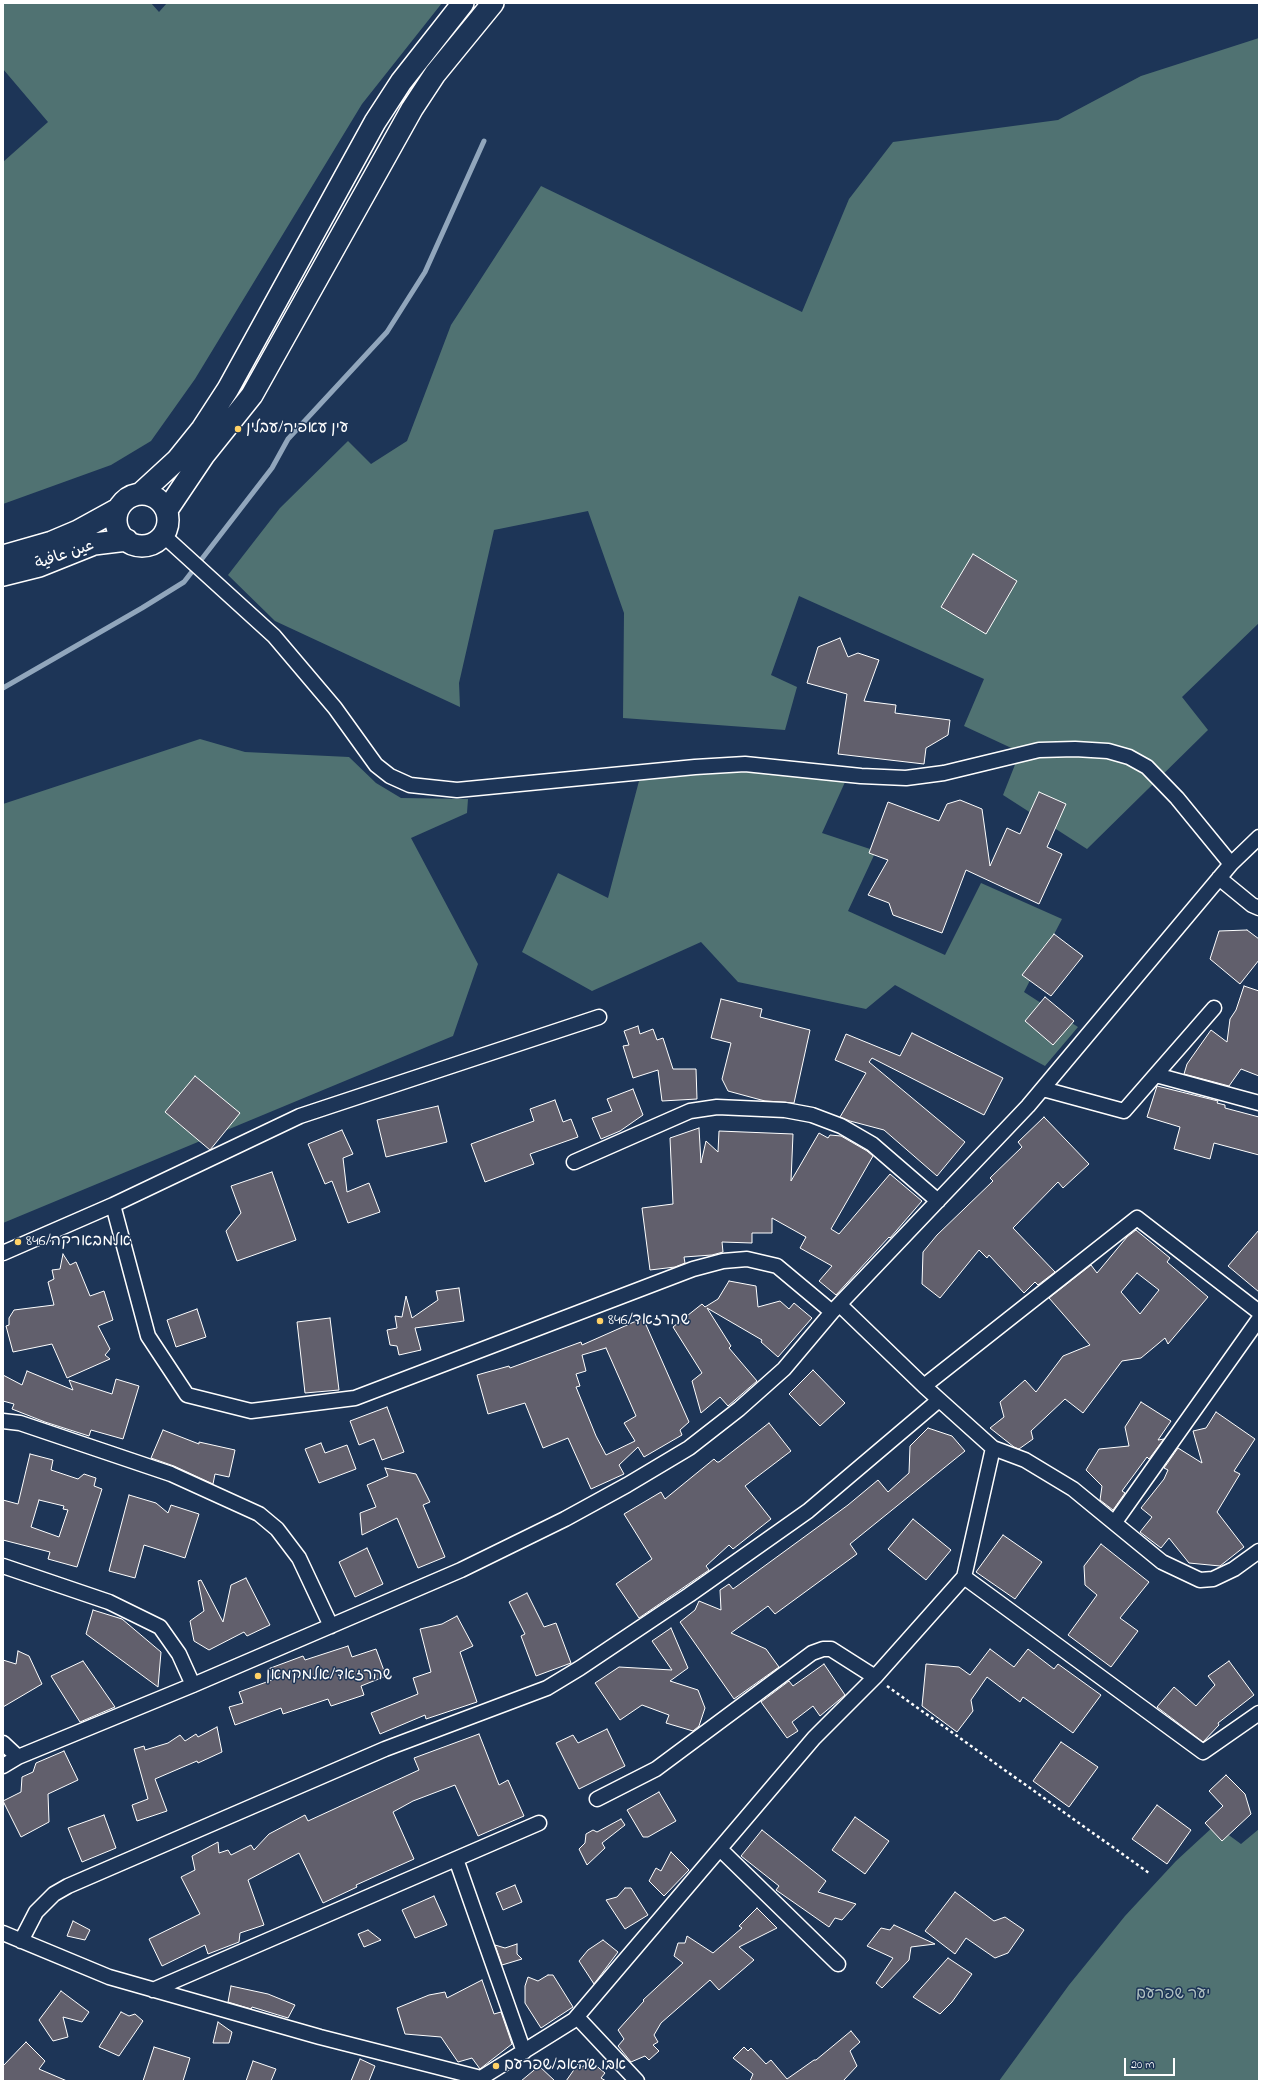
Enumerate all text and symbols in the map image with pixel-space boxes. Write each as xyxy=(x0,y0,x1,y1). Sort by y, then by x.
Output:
place label: עין עאפיה/עבלין xyxy=(246,419,349,439)
marker: עין עאפיה/עבלין xyxy=(233,424,243,434)
street label: عين عافية xyxy=(33,537,97,575)
place label: אלמבארקה/846 xyxy=(26,1232,131,1252)
marker: אלמבארקה/846 xyxy=(13,1237,23,1247)
place label: 846/שהרזאד xyxy=(608,1311,690,1331)
marker: 846/שהרזאד xyxy=(595,1316,605,1326)
place label: שהרזאד/אלמקמאן xyxy=(266,1666,392,1686)
marker: שהרזאד/אלמקמאן xyxy=(253,1671,263,1681)
park label: יער שפרעם xyxy=(1136,1985,1210,2005)
scale bar xyxy=(1126,2050,1177,2076)
place label: אבו שהאב/שפרעם xyxy=(504,2056,626,2076)
text: 20 m xyxy=(1131,2056,1154,2074)
marker: אבו שהאב/שפרעם xyxy=(491,2061,501,2071)

